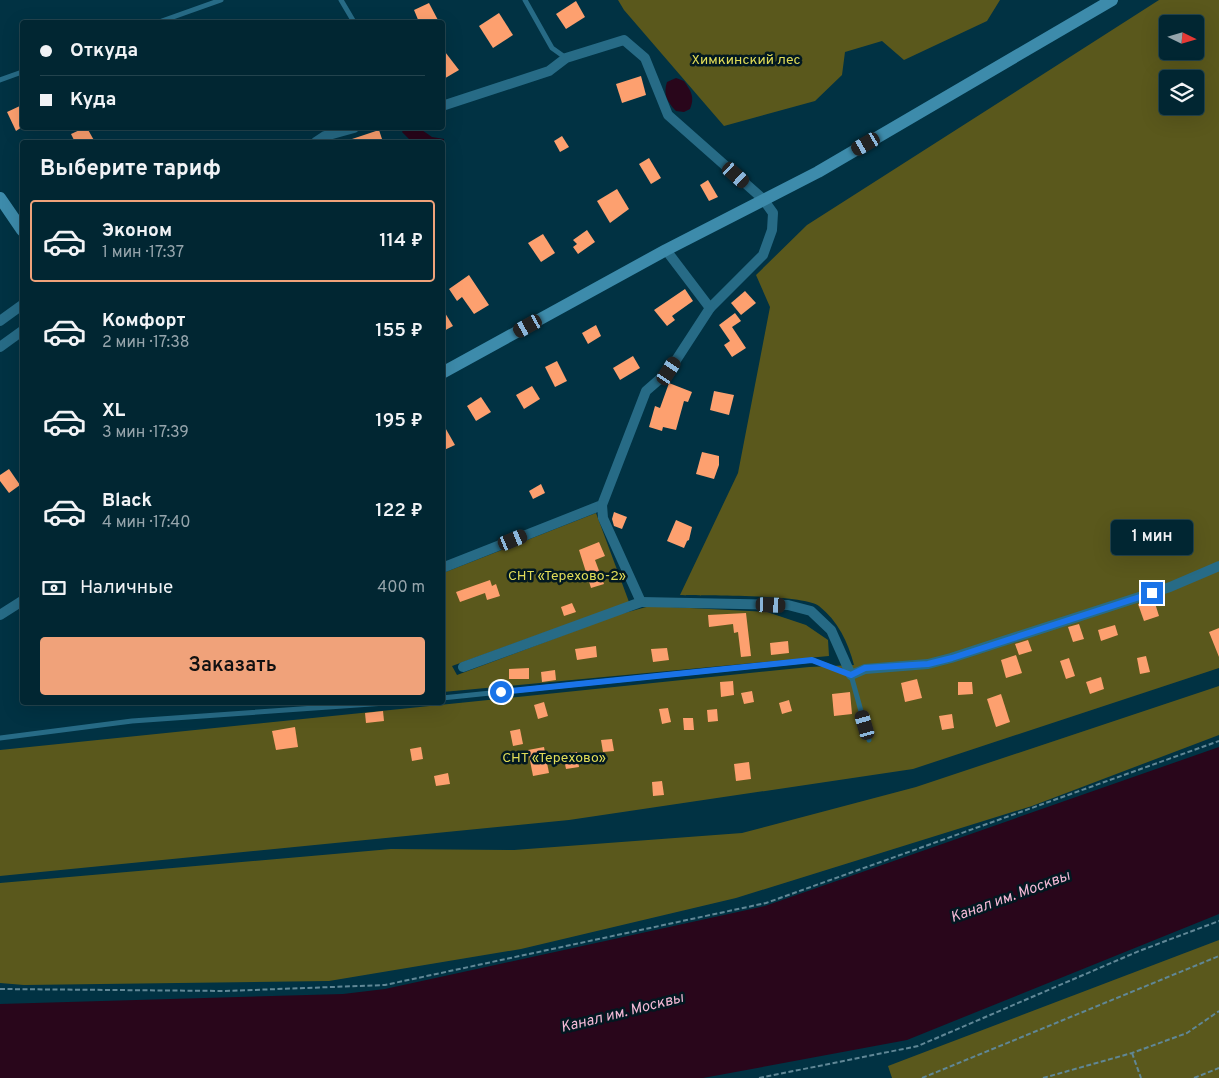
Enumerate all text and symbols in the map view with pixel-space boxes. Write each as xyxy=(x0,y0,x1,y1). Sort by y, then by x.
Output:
north arrow xyxy=(1159,15,1204,60)
map controls xyxy=(1159,15,1204,115)
text: Откуда xyxy=(70,39,138,63)
park label: Химкинский лес xyxy=(691,52,801,69)
button: layers xyxy=(1159,70,1204,115)
text: Куда xyxy=(70,88,116,112)
car xyxy=(849,130,882,158)
text: Выберите тариф xyxy=(40,156,221,183)
car xyxy=(719,159,752,191)
icon: car xyxy=(42,219,87,264)
text: Эконом xyxy=(102,219,172,243)
text: 114 ₽ xyxy=(379,229,423,253)
text: 1 мин · 17:37 xyxy=(102,243,184,263)
icon: car xyxy=(42,309,87,354)
text: Комфорт xyxy=(102,309,185,333)
car xyxy=(511,312,544,340)
text: 155 ₽ xyxy=(375,319,423,343)
text: 2 мин · 17:38 xyxy=(102,333,190,353)
car xyxy=(654,354,683,388)
icon: car xyxy=(42,399,87,444)
text: XL xyxy=(102,399,125,423)
text: 195 ₽ xyxy=(375,409,423,433)
text: 3 мин · 17:39 xyxy=(102,423,189,443)
icon: car xyxy=(42,489,87,534)
text: Black xyxy=(102,489,152,513)
text: 122 ₽ xyxy=(375,499,423,523)
text: 4 мин · 17:40 xyxy=(102,513,191,533)
callout: 1 мин xyxy=(1111,520,1193,556)
car xyxy=(496,527,529,553)
text: 1 мин xyxy=(1132,527,1172,547)
park label: СНТ «Терехово-2» xyxy=(508,568,626,585)
icon: cash xyxy=(40,574,68,602)
text: Наличные xyxy=(80,576,173,600)
text: 400 m xyxy=(377,578,425,598)
route end xyxy=(1141,582,1163,604)
car xyxy=(755,597,786,613)
button: Заказать xyxy=(40,637,425,695)
route start xyxy=(490,681,512,703)
car xyxy=(853,709,876,741)
park label: СНТ «Терехово» xyxy=(502,750,606,767)
water label: Канал им. Москвы xyxy=(948,867,1074,928)
water label: Канал им. Москвы xyxy=(559,989,686,1038)

